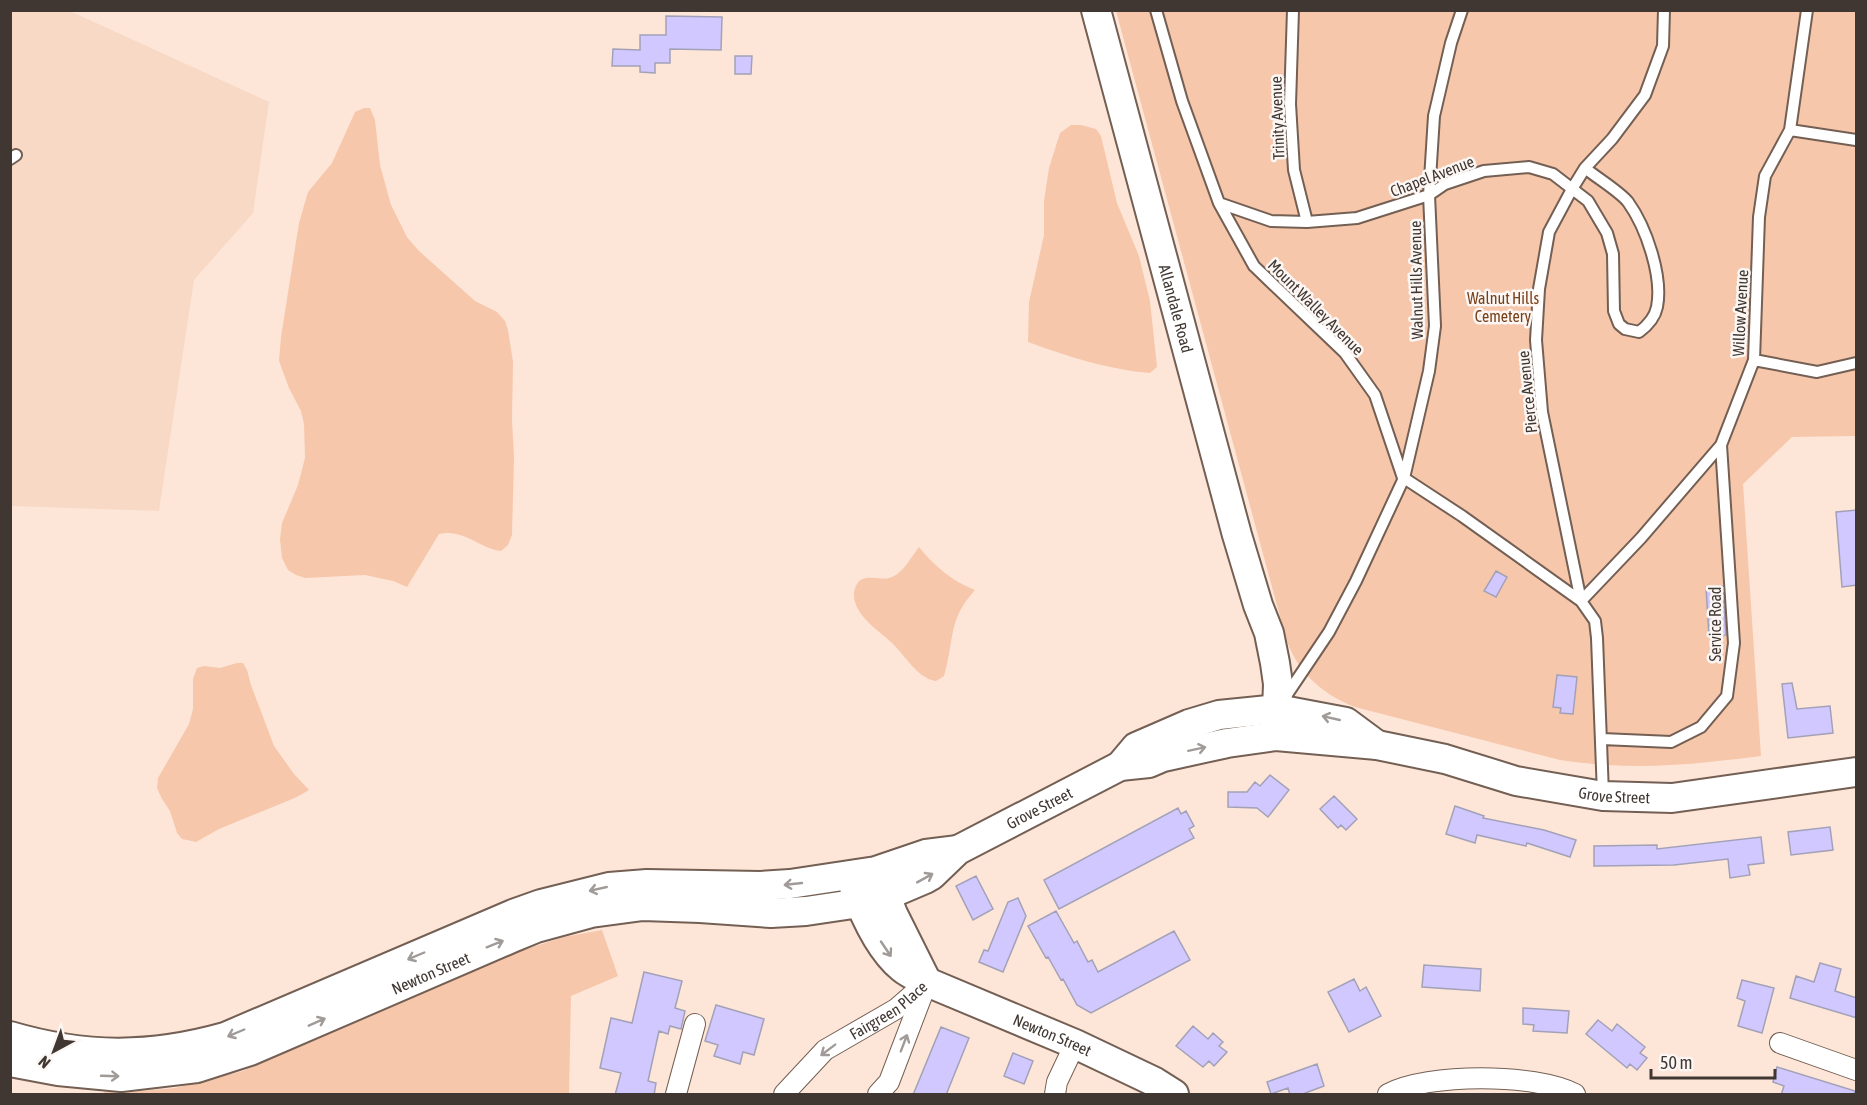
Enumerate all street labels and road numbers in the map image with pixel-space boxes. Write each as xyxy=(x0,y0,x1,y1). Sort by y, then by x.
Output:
street label: Trinity Avenue xyxy=(1267,76,1288,160)
street label: Chapel Avenue xyxy=(1388,152,1477,201)
street label: Walnut Hills Avenue xyxy=(1406,221,1426,339)
street label: Mount Walley Avenue xyxy=(1264,256,1367,359)
street label: Allandale Road xyxy=(1156,262,1197,355)
street label: Willow Avenue xyxy=(1729,269,1751,357)
street label: Pierce Avenue xyxy=(1514,350,1540,434)
street label: Service Road xyxy=(1706,587,1724,661)
street label: Grove Street xyxy=(1003,783,1075,832)
street label: Grove Street xyxy=(1577,783,1651,806)
street label: Newton Street xyxy=(389,948,473,998)
street label: Fairgreen Place xyxy=(846,977,931,1043)
street label: Newton Street xyxy=(1011,1010,1095,1060)

